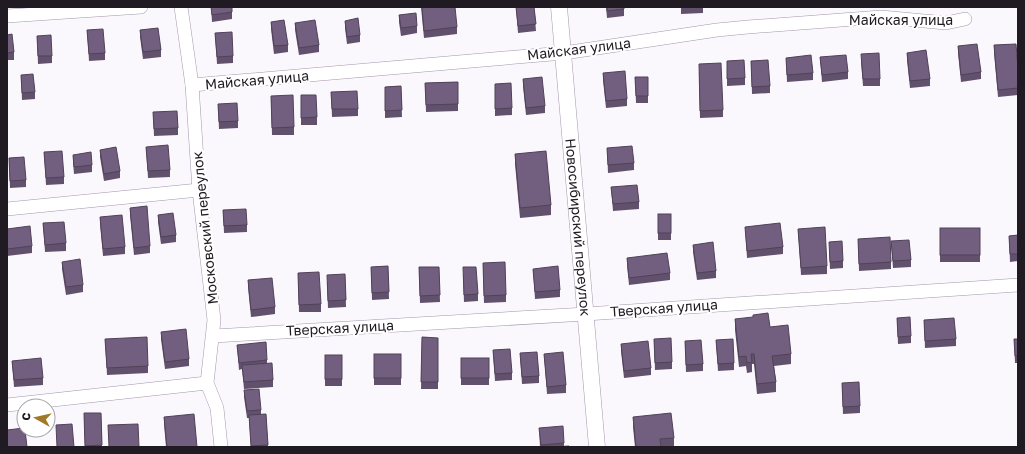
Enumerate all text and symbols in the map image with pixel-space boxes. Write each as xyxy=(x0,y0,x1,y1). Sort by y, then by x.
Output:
street label: Майская улица xyxy=(849,11,953,28)
street label: Майская улица xyxy=(526,34,632,63)
street label: Майская улица xyxy=(204,66,310,93)
street label: Новосибирский переулок xyxy=(562,137,595,317)
street label: Московский переулок xyxy=(188,151,221,305)
street label: Тверская улица xyxy=(609,295,718,320)
street label: Тверская улица xyxy=(286,316,394,339)
north arrow xyxy=(16,398,56,438)
text: С xyxy=(19,412,33,421)

